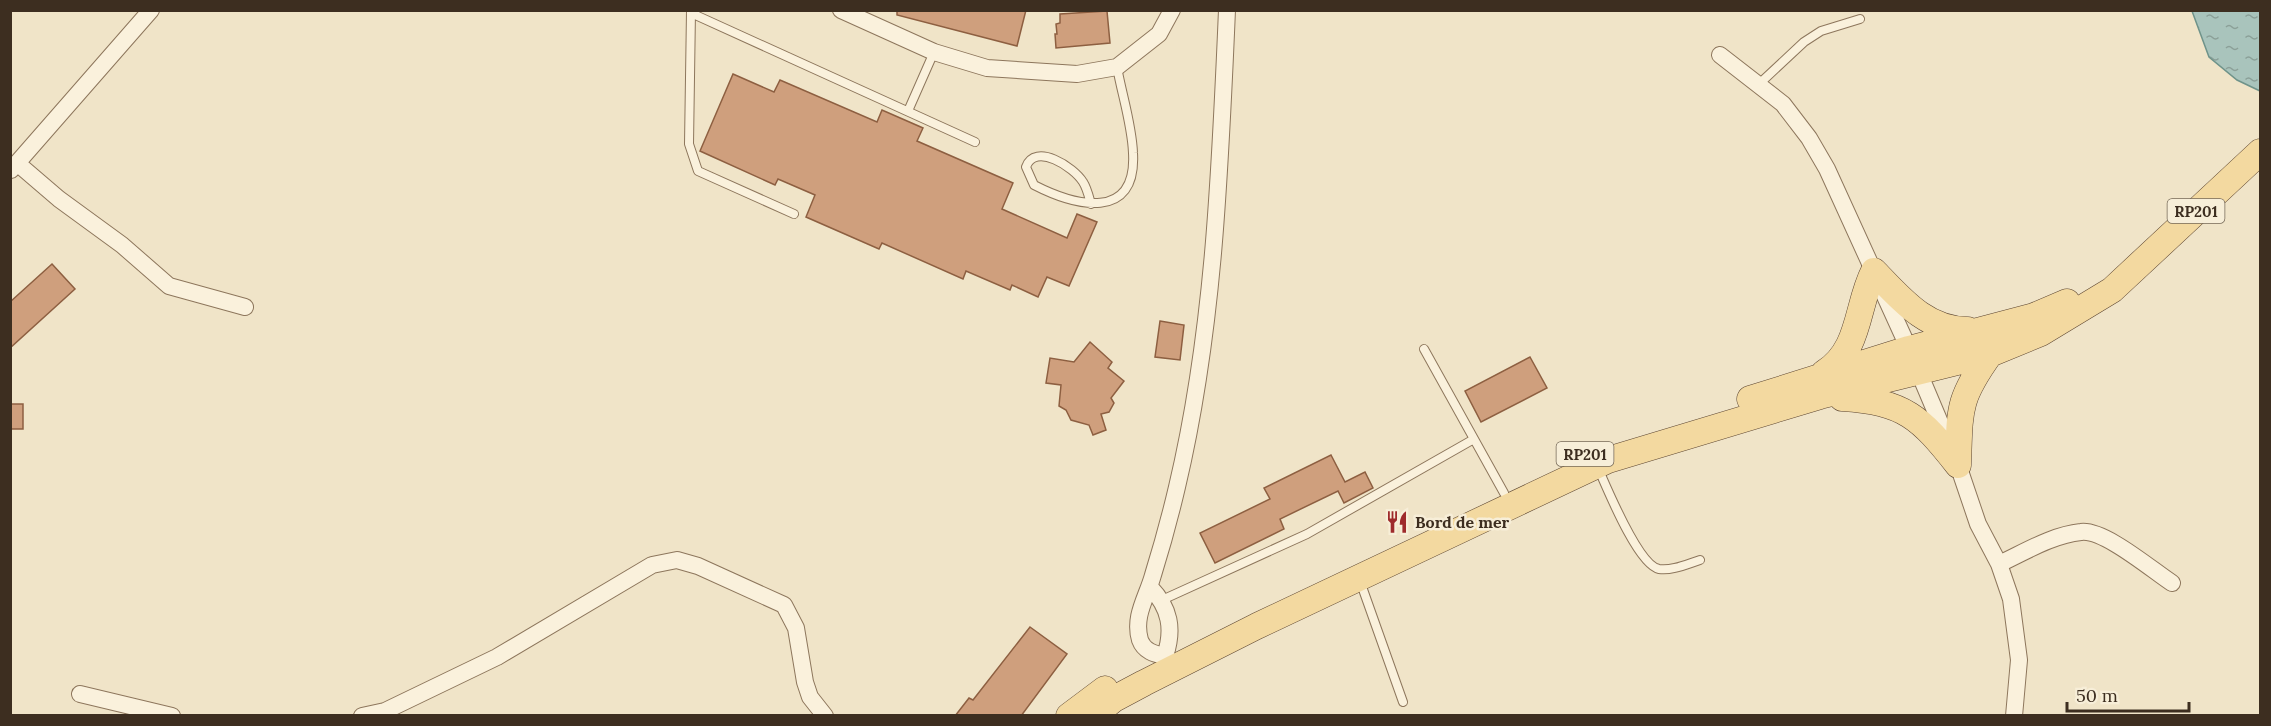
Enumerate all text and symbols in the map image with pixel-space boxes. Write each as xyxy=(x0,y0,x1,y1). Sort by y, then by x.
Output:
road number: RP201 xyxy=(2168,199,2224,223)
road number: RP201 xyxy=(1556,442,1614,466)
restaurant icon: Bord de mer xyxy=(1384,509,1410,535)
place label: Bord de mer xyxy=(1415,512,1510,532)
scale bar xyxy=(2067,675,2188,713)
text: 50 m xyxy=(2076,684,2118,707)

